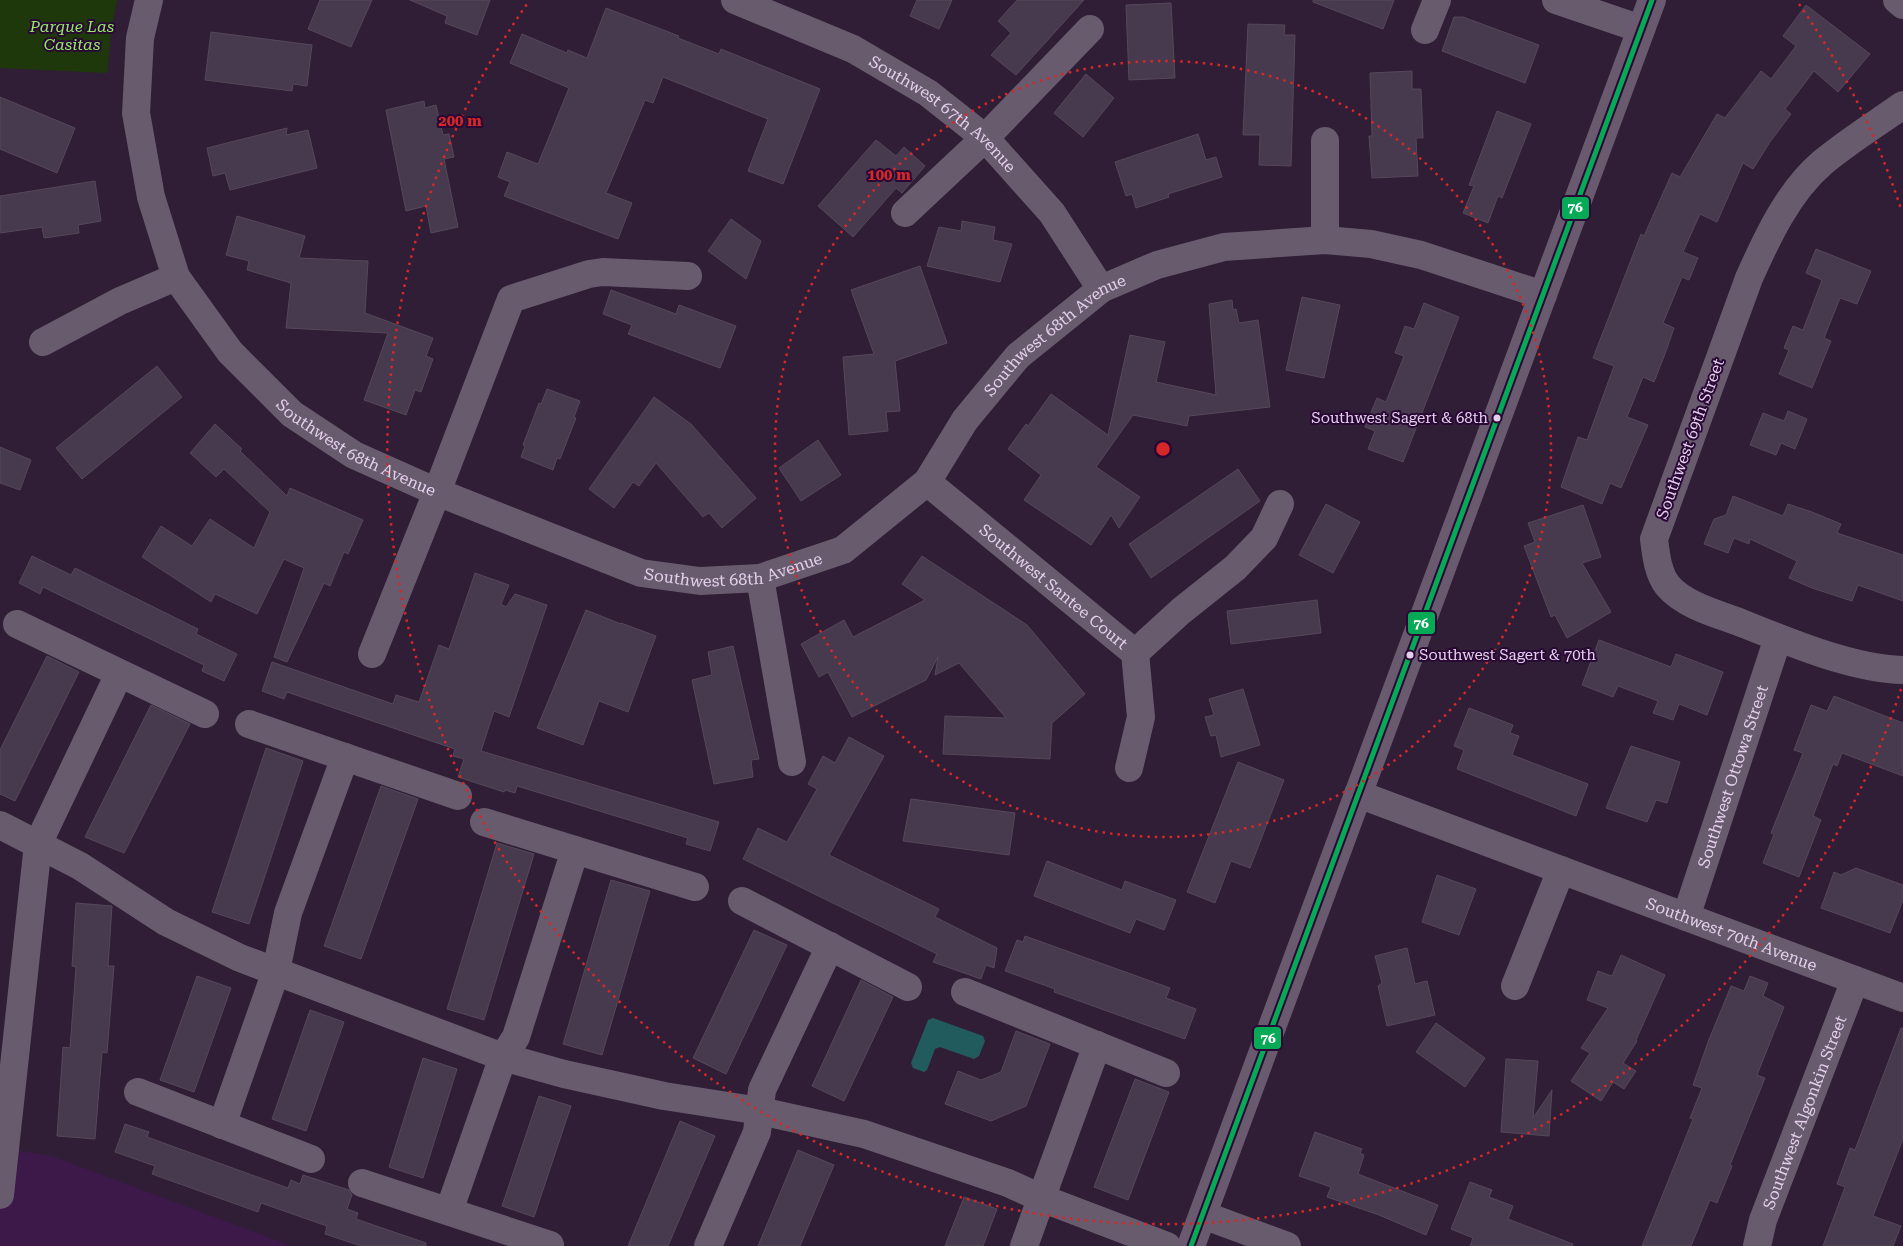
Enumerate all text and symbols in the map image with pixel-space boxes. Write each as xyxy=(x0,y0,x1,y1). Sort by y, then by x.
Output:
park label: Parque Las Casitas xyxy=(29,17,114,54)
street label: Southwest 67th Avenue xyxy=(866,51,1020,176)
text: 200 m xyxy=(438,112,482,130)
text: 100 m xyxy=(867,166,911,184)
line badge: 76 xyxy=(1561,196,1590,220)
text: 76 xyxy=(1567,199,1583,215)
street label: Southwest 68th Avenue xyxy=(980,270,1129,400)
street label: Southwest 69th Street xyxy=(1652,356,1728,522)
street label: Southwest 68th Avenue xyxy=(273,395,439,500)
place label: Southwest Sagert & 68th xyxy=(1311,409,1488,427)
marker: Southwest Sagert & 68th xyxy=(1492,413,1502,423)
centre of rings xyxy=(1154,440,1172,458)
street label: Southwest Santee Court xyxy=(976,520,1132,653)
street label: Southwest 68th Avenue xyxy=(643,548,825,591)
line badge: 76 xyxy=(1407,611,1436,635)
text: 76 xyxy=(1413,615,1429,631)
place label: Southwest Sagert & 70th xyxy=(1419,646,1596,664)
marker: Southwest Sagert & 70th xyxy=(1405,650,1415,660)
street label: Southwest Ottowa Street xyxy=(1693,683,1771,870)
street label: Southwest 70th Avenue xyxy=(1643,893,1820,975)
street label: Southwest Algonkin Street xyxy=(1759,1013,1850,1212)
line badge: 76 xyxy=(1253,1026,1282,1050)
text: 76 xyxy=(1260,1030,1276,1046)

